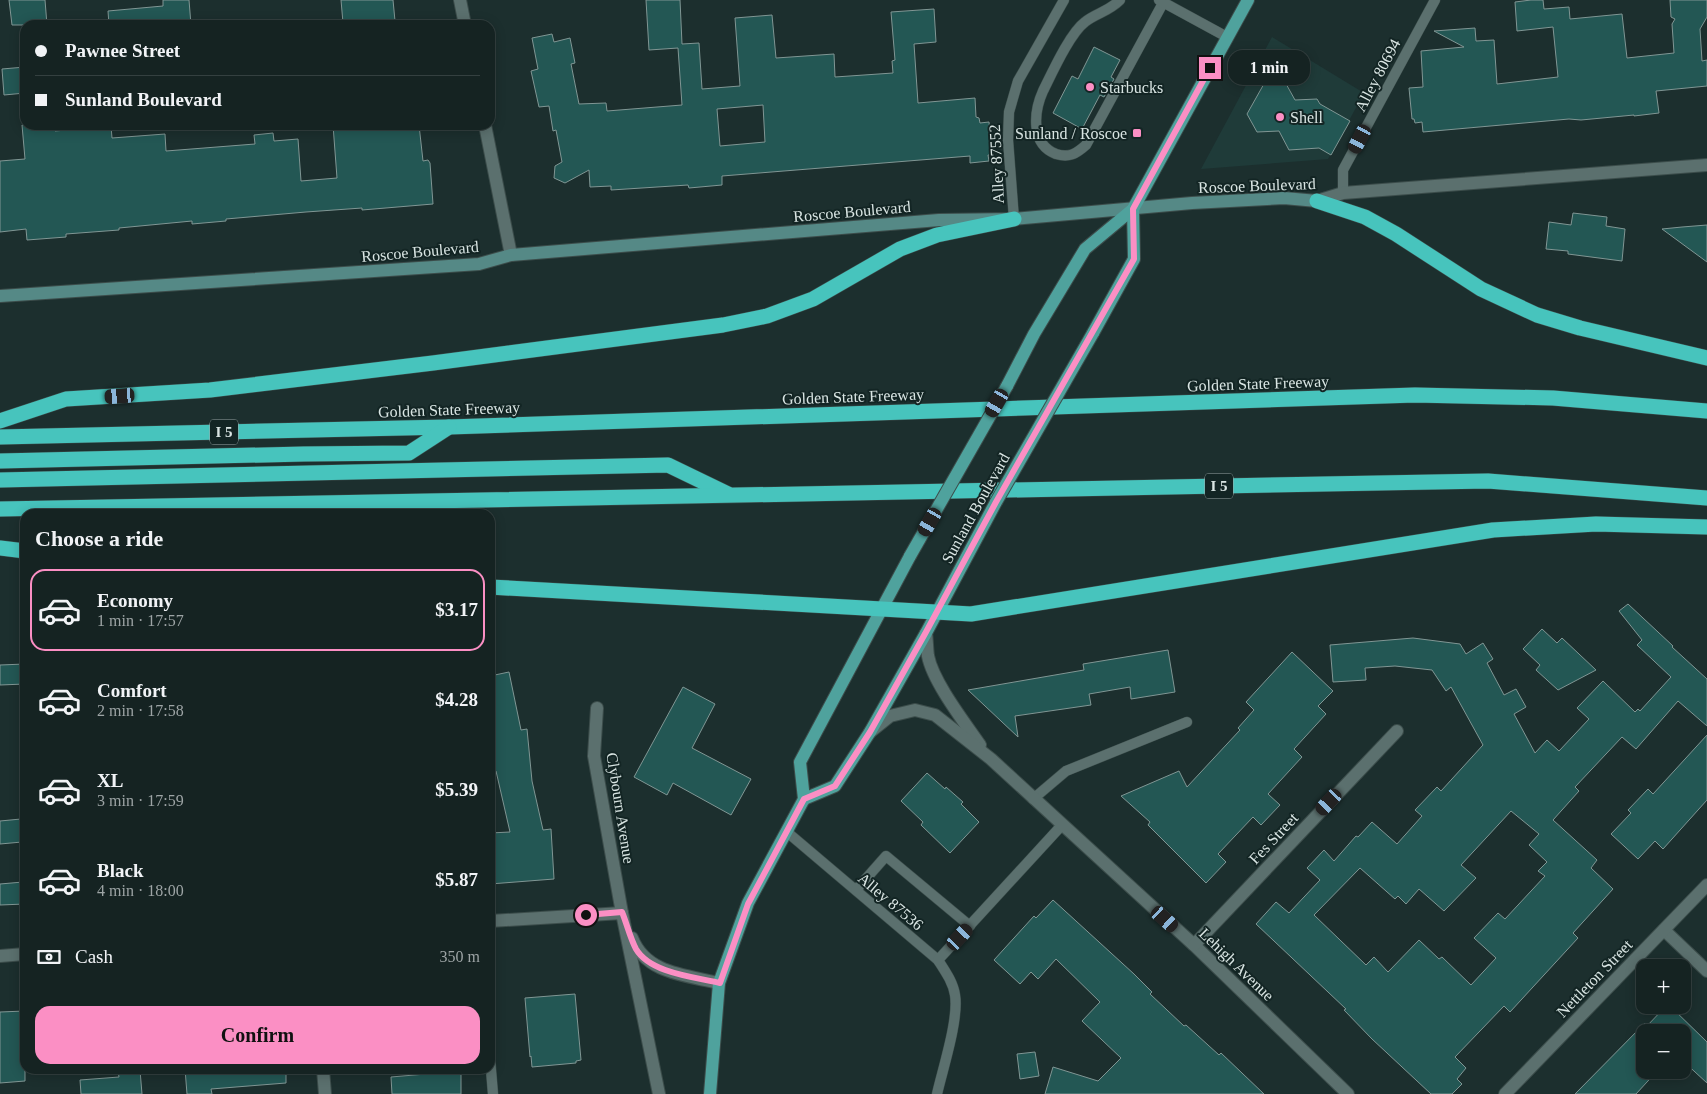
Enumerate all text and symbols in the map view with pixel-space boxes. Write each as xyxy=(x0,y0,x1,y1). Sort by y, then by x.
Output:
street label: Alley 80694 xyxy=(1351,36,1405,115)
text: Pawnee Street xyxy=(65,40,180,61)
callout: 1 min xyxy=(1228,50,1310,86)
route end xyxy=(1199,57,1221,79)
text: 1 min xyxy=(1250,59,1288,76)
place label: Starbucks xyxy=(1100,79,1163,96)
marker: Starbucks xyxy=(1084,81,1096,93)
text: Sunland Boulevard xyxy=(65,89,222,110)
place label: Shell xyxy=(1290,109,1323,126)
marker: Shell xyxy=(1274,111,1286,123)
car xyxy=(1346,122,1373,156)
street label: Alley 87552 xyxy=(986,124,1008,204)
place label: Sunland / Roscoe xyxy=(1015,125,1127,142)
marker: Sunland / Roscoe xyxy=(1131,127,1143,139)
street label: Roscoe Boulevard xyxy=(1198,175,1316,196)
street label: Roscoe Boulevard xyxy=(793,198,911,225)
street label: Roscoe Boulevard xyxy=(361,238,479,265)
street label: Golden State Freeway xyxy=(1187,373,1329,395)
street label: Golden State Freeway xyxy=(782,386,924,408)
car xyxy=(983,386,1010,420)
car xyxy=(104,387,135,405)
street label: Golden State Freeway xyxy=(378,399,520,421)
road number: I 5 xyxy=(210,420,238,444)
street label: Sunland Boulevard xyxy=(938,450,1013,566)
road number: I 5 xyxy=(1205,474,1233,498)
car xyxy=(916,505,943,539)
text: Choose a ride xyxy=(35,526,163,551)
icon: car xyxy=(37,588,82,633)
text: Economy xyxy=(97,590,173,611)
text: $3.17 xyxy=(435,599,478,620)
text: 1 min · 17:57 xyxy=(97,612,184,629)
icon: car xyxy=(37,678,82,723)
text: Comfort xyxy=(97,680,167,701)
text: $4.28 xyxy=(435,689,478,710)
text: 2 min · 17:58 xyxy=(97,702,184,719)
street label: Clybourn Avenue xyxy=(602,751,638,865)
icon: car xyxy=(37,768,82,813)
text: XL xyxy=(97,770,123,791)
text: $5.39 xyxy=(435,779,478,800)
car xyxy=(1313,786,1344,818)
text: 3 min · 17:59 xyxy=(97,792,184,809)
street label: Fes Street xyxy=(1245,809,1302,867)
icon: car xyxy=(37,858,82,903)
text: Black xyxy=(97,860,143,881)
text: $5.87 xyxy=(435,869,478,890)
street label: Alley 87536 xyxy=(854,869,927,934)
text: 4 min · 18:00 xyxy=(97,882,184,899)
car xyxy=(1148,903,1181,935)
route start xyxy=(575,904,597,926)
car xyxy=(944,921,975,953)
street label: Lehigh Avenue xyxy=(1195,925,1277,1005)
street label: Nettleton Street xyxy=(1553,936,1636,1021)
icon: cash xyxy=(35,943,63,971)
text: Cash xyxy=(75,946,113,967)
text: 350 m xyxy=(440,948,480,965)
map controls xyxy=(1636,959,1691,1079)
button: + xyxy=(1636,959,1691,1014)
button: Confirm xyxy=(35,1006,480,1064)
button: − xyxy=(1636,1024,1691,1079)

